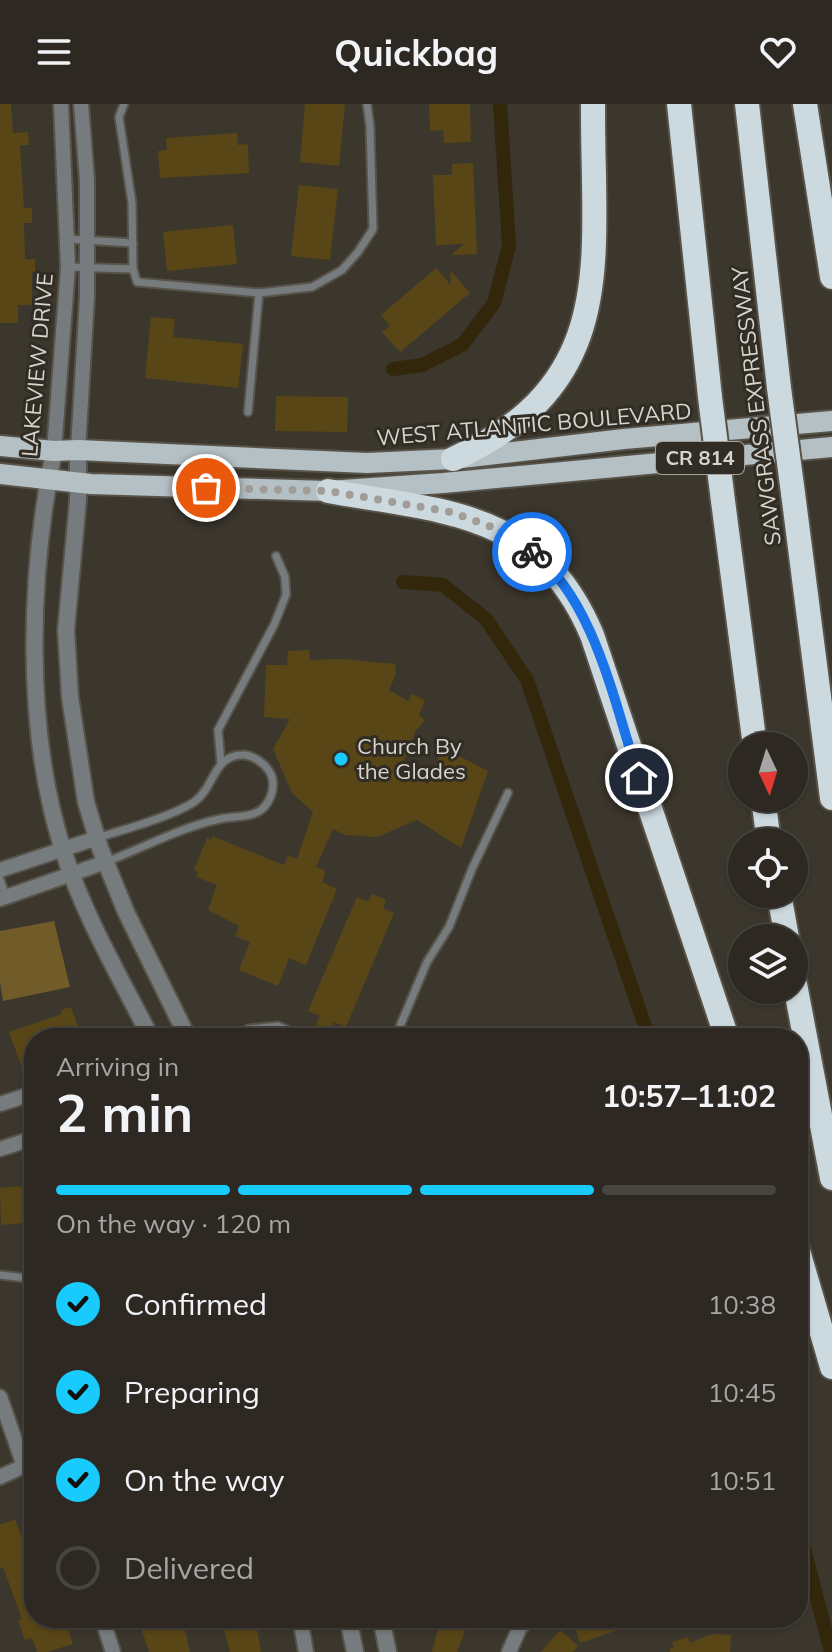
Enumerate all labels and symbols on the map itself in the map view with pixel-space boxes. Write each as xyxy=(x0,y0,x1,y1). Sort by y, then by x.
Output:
street label: SAWGRASS EXPRESSWAY xyxy=(725,264,787,547)
street label: LAKEVIEW DRIVE xyxy=(15,272,59,458)
street label: WEST ATLANTIC BOULEVARD xyxy=(375,396,693,452)
road number: CR 814 xyxy=(656,442,744,474)
pin xyxy=(172,454,240,522)
courier xyxy=(492,512,572,592)
place label: Church By the Glades xyxy=(357,732,466,785)
north arrow xyxy=(728,732,808,812)
pin xyxy=(605,744,673,812)
marker: Church By the Glades xyxy=(332,750,350,768)

